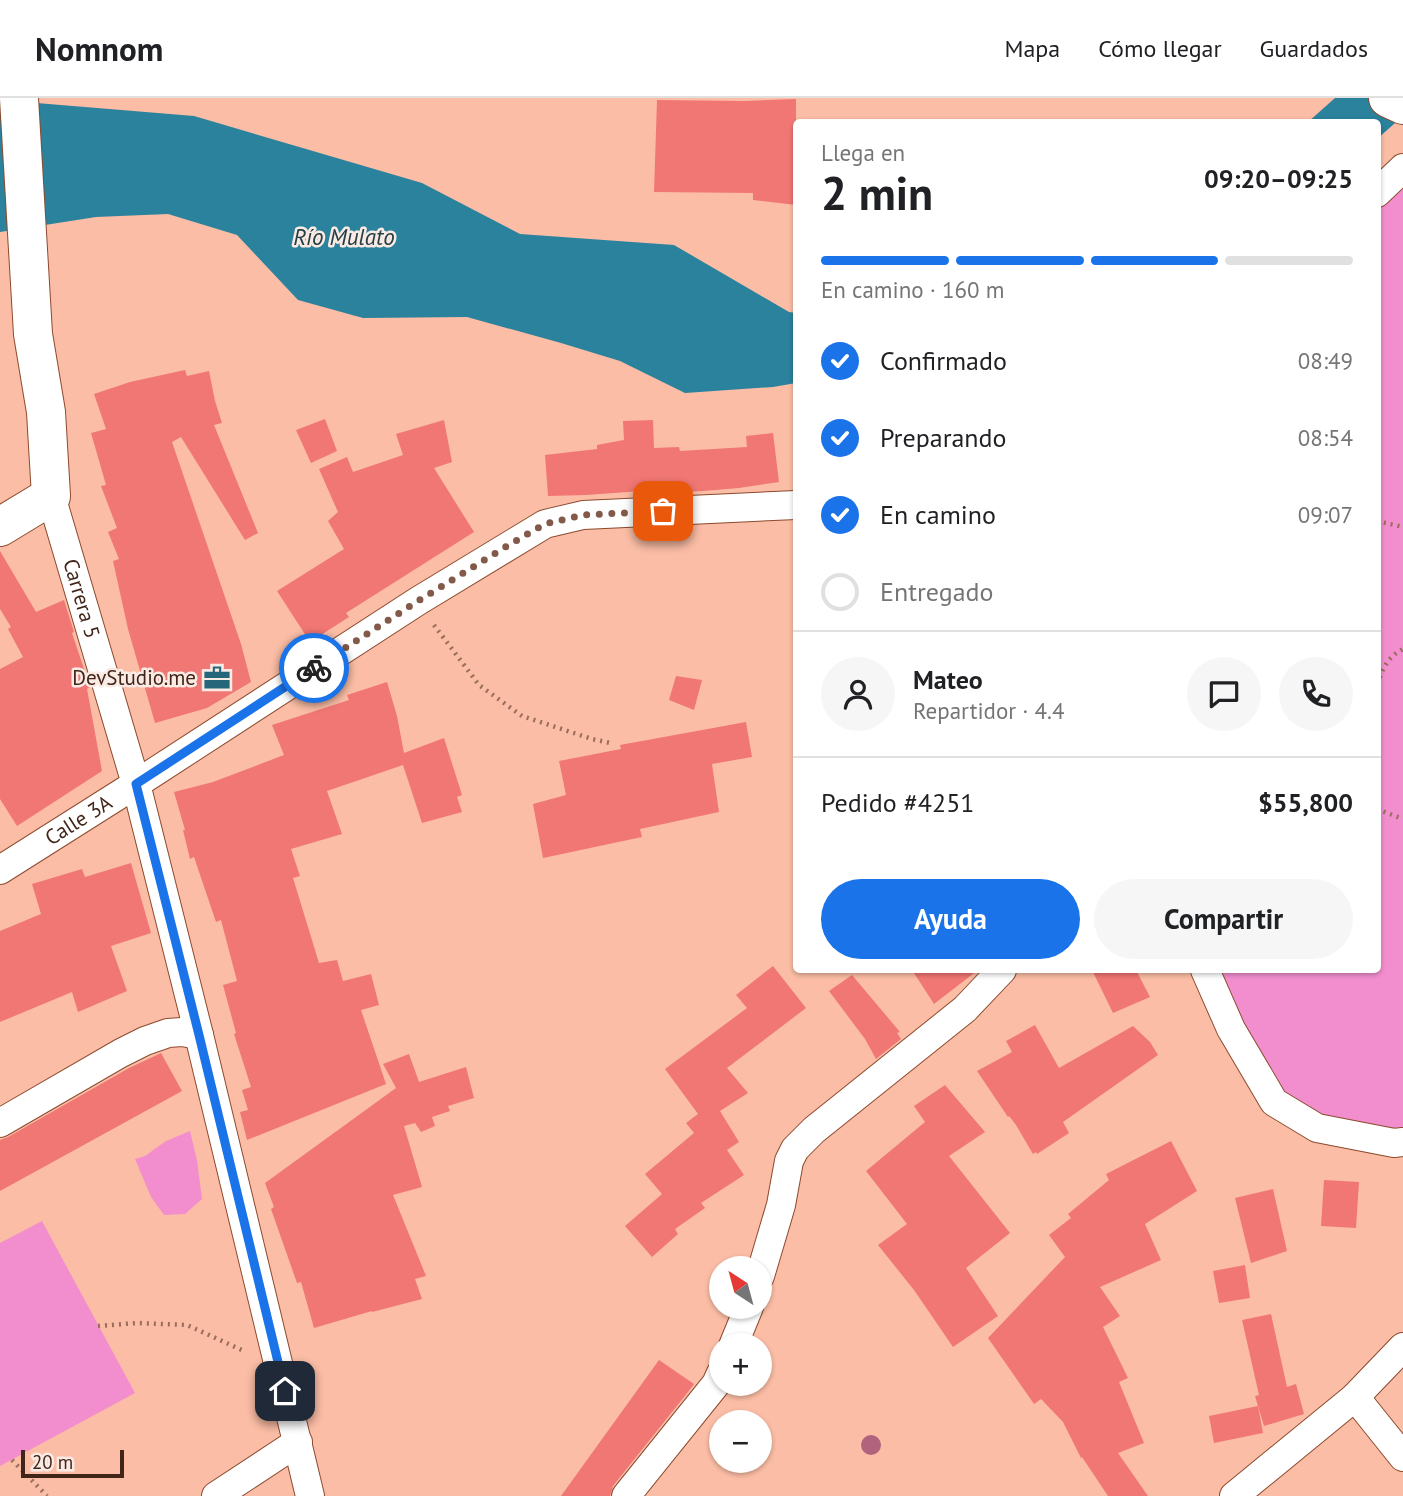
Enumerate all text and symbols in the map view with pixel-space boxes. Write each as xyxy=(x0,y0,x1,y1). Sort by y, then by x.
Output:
text: Nomnom xyxy=(35,27,163,70)
text: Mapa xyxy=(1004,33,1060,64)
text: Cómo llegar xyxy=(1098,33,1222,64)
text: Guardados xyxy=(1260,33,1368,64)
text: Llega en xyxy=(821,138,905,167)
text: 09:20–09:25 xyxy=(1204,162,1353,195)
text: 2 min xyxy=(821,163,933,223)
water label: Río Mulato xyxy=(293,222,395,251)
text: En camino · 160 m xyxy=(821,275,1004,304)
icon: check xyxy=(821,342,859,380)
text: Confirmado xyxy=(880,344,1007,377)
text: 08:49 xyxy=(1298,346,1353,375)
icon: check xyxy=(821,419,859,457)
text: Preparando xyxy=(880,421,1007,454)
text: 08:54 xyxy=(1298,423,1353,452)
pin xyxy=(633,481,693,541)
icon: bag xyxy=(644,492,682,530)
icon: check xyxy=(821,496,859,534)
text: En camino xyxy=(880,498,996,531)
text: 09:07 xyxy=(1298,500,1353,529)
street label: Carrera 5 xyxy=(57,556,106,641)
text: Entregado xyxy=(880,575,994,608)
courier xyxy=(279,633,349,703)
icon: bike xyxy=(295,649,333,687)
button: person xyxy=(821,657,895,731)
button: chat xyxy=(1187,657,1261,731)
button: phone xyxy=(1279,657,1353,731)
office icon: DevStudio.me xyxy=(202,663,232,693)
text: Mateo xyxy=(913,663,983,696)
place label: DevStudio.me xyxy=(72,664,196,691)
text: Repartidor · 4.4 xyxy=(913,696,1065,725)
text: Pedido #4251 xyxy=(821,786,974,819)
text: $55,800 xyxy=(1258,786,1353,819)
street label: Calle 3A xyxy=(40,788,118,851)
button: Ayuda xyxy=(821,879,1080,959)
button: Compartir xyxy=(1094,879,1353,959)
north arrow xyxy=(709,1256,772,1320)
map controls xyxy=(709,1256,772,1473)
button: + xyxy=(709,1333,772,1396)
pin xyxy=(255,1361,315,1421)
icon: home xyxy=(266,1372,304,1410)
button: − xyxy=(709,1410,772,1473)
scale bar xyxy=(21,1447,124,1479)
text: 20 m xyxy=(32,1450,73,1474)

